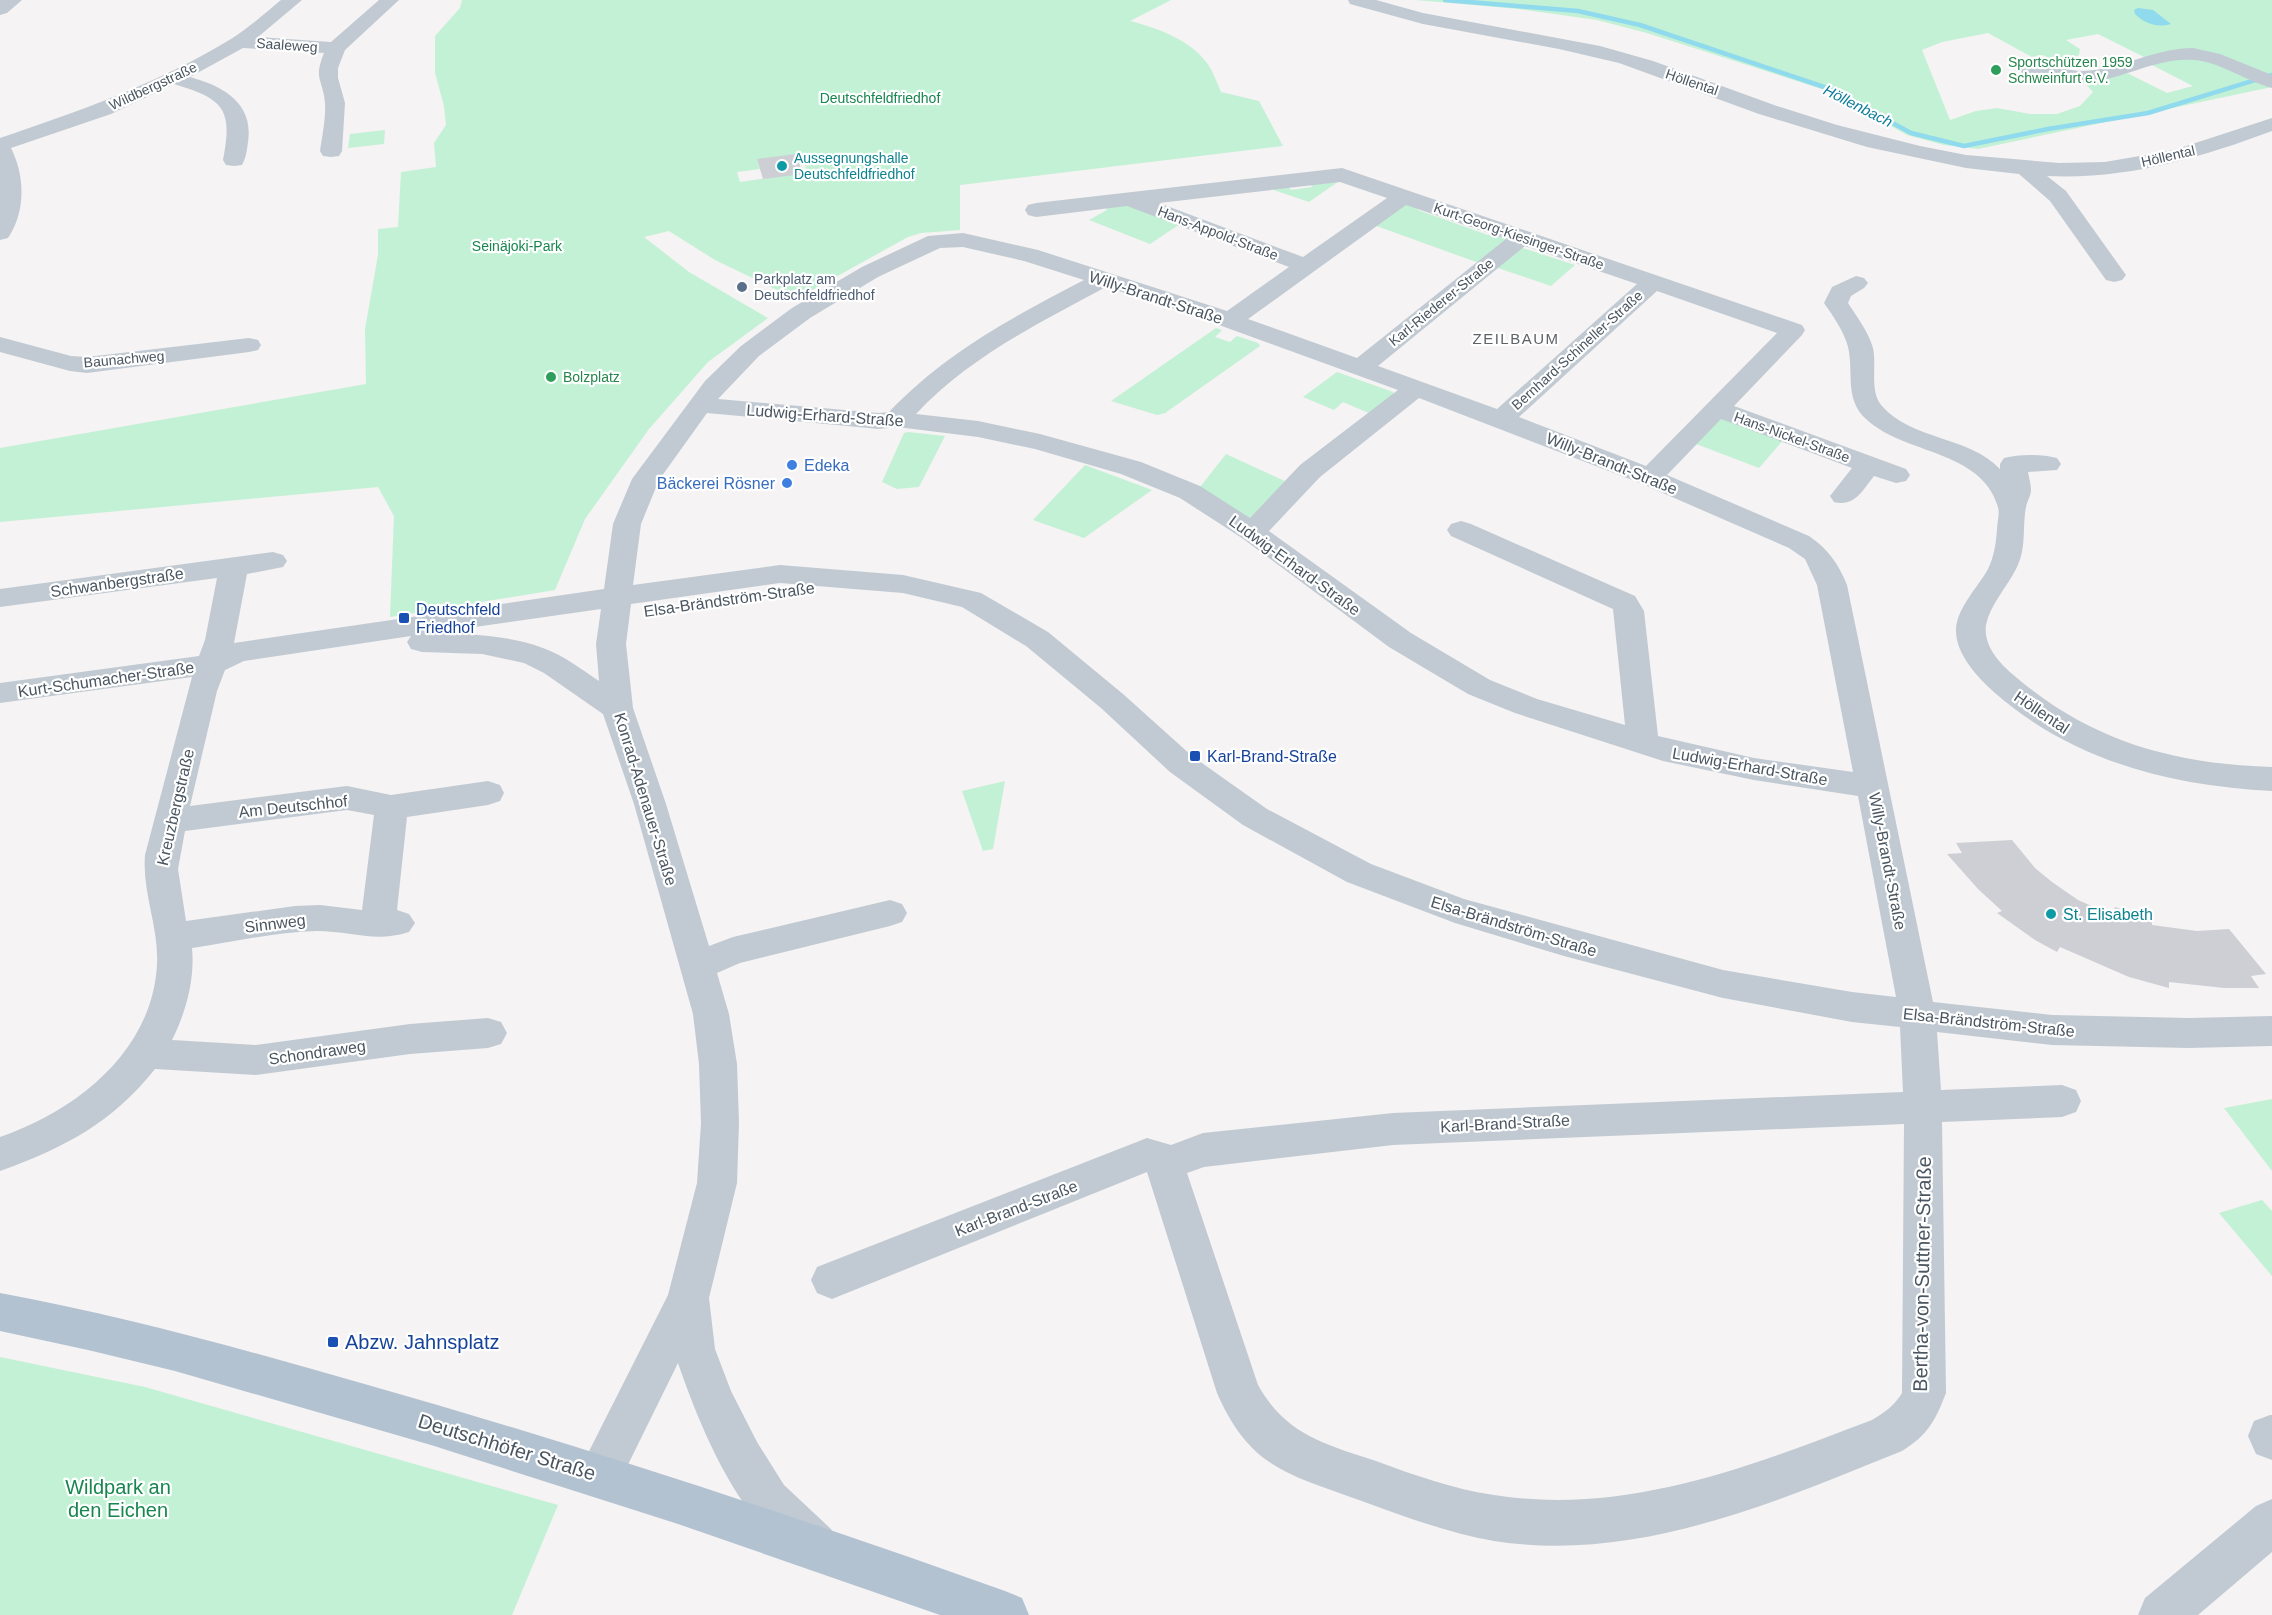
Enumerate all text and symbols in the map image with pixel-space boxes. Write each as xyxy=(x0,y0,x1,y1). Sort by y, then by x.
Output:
street label: Saaleweg xyxy=(256,35,318,55)
place label: Sportschützen 1959 Schweinfurt e.V. xyxy=(2008,54,2133,86)
street label: Wildbergstraße xyxy=(107,59,200,113)
marker: Sportschützen 1959 Schweinfurt e.V. xyxy=(1989,63,2003,77)
street label: Höllental xyxy=(1664,66,1720,98)
water label: Höllenbach xyxy=(1821,81,1896,130)
park label: Deutschfeldfriedhof xyxy=(820,90,940,106)
street label: Höllental xyxy=(2140,142,2196,170)
place label: Aussegnungshalle Deutschfeldfriedhof xyxy=(794,150,915,182)
marker: Aussegnungshalle Deutschfeldfriedhof xyxy=(775,159,789,173)
street label: Kurt-Georg-Kiesinger-Straße xyxy=(1432,199,1606,273)
street label: Hans-Appold-Straße xyxy=(1156,203,1281,263)
park label: Seinäjoki-Park xyxy=(472,238,563,254)
street label: Karl-Riederer-Straße xyxy=(1385,255,1497,349)
street label: Willy-Brandt-Straße xyxy=(1087,268,1225,327)
place label: Parkplatz am Deutschfeldfriedhof xyxy=(754,271,875,303)
marker: Parkplatz am Deutschfeldfriedhof xyxy=(735,280,749,294)
street label: Bernhard-Schineller-Straße xyxy=(1508,287,1646,413)
district label: ZEILBAUM xyxy=(1472,330,1560,347)
street label: Baunachweg xyxy=(83,348,165,370)
place label: Bolzplatz xyxy=(563,369,620,385)
marker: Bolzplatz xyxy=(544,370,558,384)
street label: Ludwig-Erhard-Straße xyxy=(746,402,904,429)
street label: Hans-Nickel-Straße xyxy=(1732,409,1852,465)
street label: Willy-Brandt-Straße xyxy=(1544,429,1680,498)
place label: Edeka xyxy=(804,457,849,474)
marker: Edeka xyxy=(785,458,799,472)
place label: Bäckerei Rösner xyxy=(657,475,776,492)
marker: Bäckerei Rösner xyxy=(780,476,794,490)
street label: Ludwig-Erhard-Straße xyxy=(1226,512,1363,619)
street label: Schwanbergstraße xyxy=(49,565,185,600)
street label: Elsa-Brändström-Straße xyxy=(642,579,816,620)
place label: Deutschfeld Friedhof xyxy=(416,601,501,636)
marker: Deutschfeld Friedhof xyxy=(397,611,411,625)
street label: Kurt-Schumacher-Straße xyxy=(17,659,195,700)
street label: Höllental xyxy=(2011,688,2072,737)
street label: Konrad-Adenauer-Straße xyxy=(611,711,680,888)
street label: Ludwig-Erhard-Straße xyxy=(1671,744,1829,789)
street label: Kreuzbergstraße xyxy=(154,747,197,867)
place label: Karl-Brand-Straße xyxy=(1207,748,1337,765)
marker: Karl-Brand-Straße xyxy=(1188,749,1202,763)
street label: Willy-Brandt-Straße xyxy=(1866,791,1909,931)
street label: Am Deutschhof xyxy=(238,792,349,821)
street label: Elsa-Brändström-Straße xyxy=(1429,893,1599,960)
place label: St. Elisabeth xyxy=(2063,906,2153,923)
marker: St. Elisabeth xyxy=(2044,907,2058,921)
street label: Sinnweg xyxy=(244,911,307,936)
street label: Elsa-Brändström-Straße xyxy=(1902,1005,2076,1040)
street label: Schondraweg xyxy=(267,1037,367,1068)
street label: Karl-Brand-Straße xyxy=(1440,1112,1570,1135)
street label: Bertha-von-Suttner-Straße xyxy=(1909,1156,1935,1392)
street label: Karl-Brand-Straße xyxy=(953,1177,1080,1240)
place label: Abzw. Jahnsplatz xyxy=(345,1331,500,1353)
marker: Abzw. Jahnsplatz xyxy=(326,1335,340,1349)
street label: Deutschhöfer Straße xyxy=(416,1410,598,1484)
park label: Wildpark an den Eichen xyxy=(65,1476,171,1521)

